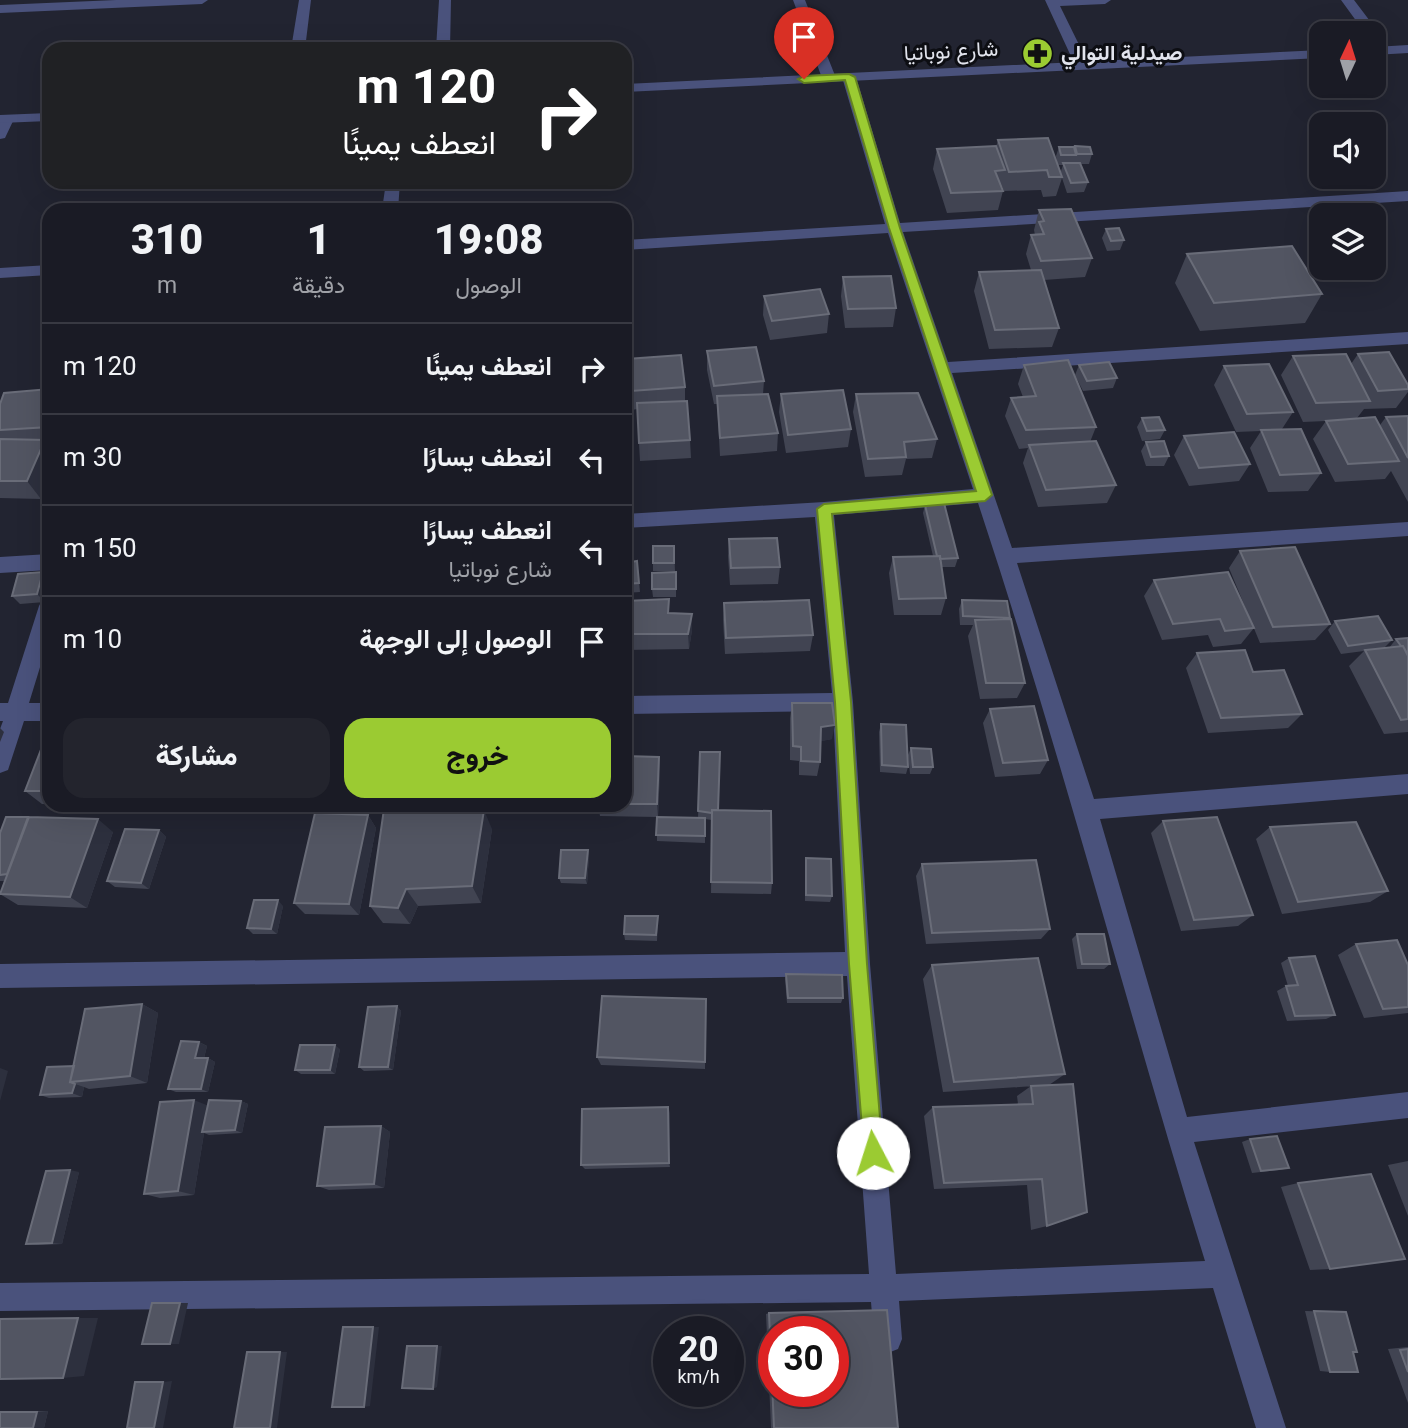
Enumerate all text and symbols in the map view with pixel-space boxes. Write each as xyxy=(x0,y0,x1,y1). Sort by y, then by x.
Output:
pin xyxy=(774,7,834,79)
icon: arrive xyxy=(785,18,823,56)
north arrow xyxy=(1309,21,1386,98)
map controls xyxy=(1309,21,1386,280)
street label: شارع نوباتيا xyxy=(903,34,999,71)
pharmacy icon: صيدلية التوالي xyxy=(1021,36,1055,70)
place label: صيدلية التوالي xyxy=(1061,38,1183,71)
text: 120 m xyxy=(357,53,496,129)
icon: right xyxy=(520,70,611,161)
button: sound xyxy=(1309,112,1386,189)
text: انعطف يمينًا xyxy=(342,121,496,171)
button: layers xyxy=(1309,203,1386,280)
text: 310 xyxy=(131,211,203,277)
text: 1 xyxy=(306,211,331,277)
text: 19:08 xyxy=(434,211,543,277)
text: m xyxy=(157,269,177,305)
text: دقيقة xyxy=(292,269,345,305)
text: الوصول xyxy=(455,269,522,305)
text: 120 m xyxy=(63,348,137,389)
text: انعطف يمينًا xyxy=(426,348,552,389)
icon: right xyxy=(573,350,611,388)
text: 30 m xyxy=(63,439,122,480)
text: انعطف يسارًا xyxy=(422,439,552,480)
icon: left xyxy=(573,441,611,479)
text: انعطف يسارًا xyxy=(422,512,552,553)
text: 150 m xyxy=(63,530,137,571)
icon: left xyxy=(573,532,611,570)
text: شارع نوباتيا xyxy=(449,553,552,589)
text: 10 m xyxy=(63,621,122,662)
text: الوصول إلى الوجهة xyxy=(359,621,552,662)
icon: arrive xyxy=(573,623,611,661)
button: مشاركة xyxy=(63,718,330,798)
button: خروج xyxy=(344,718,611,798)
position arrow xyxy=(836,1116,910,1190)
speed limit sign: 30 xyxy=(758,1316,849,1407)
text: 20 xyxy=(678,1325,719,1380)
text: km/h xyxy=(677,1365,720,1393)

